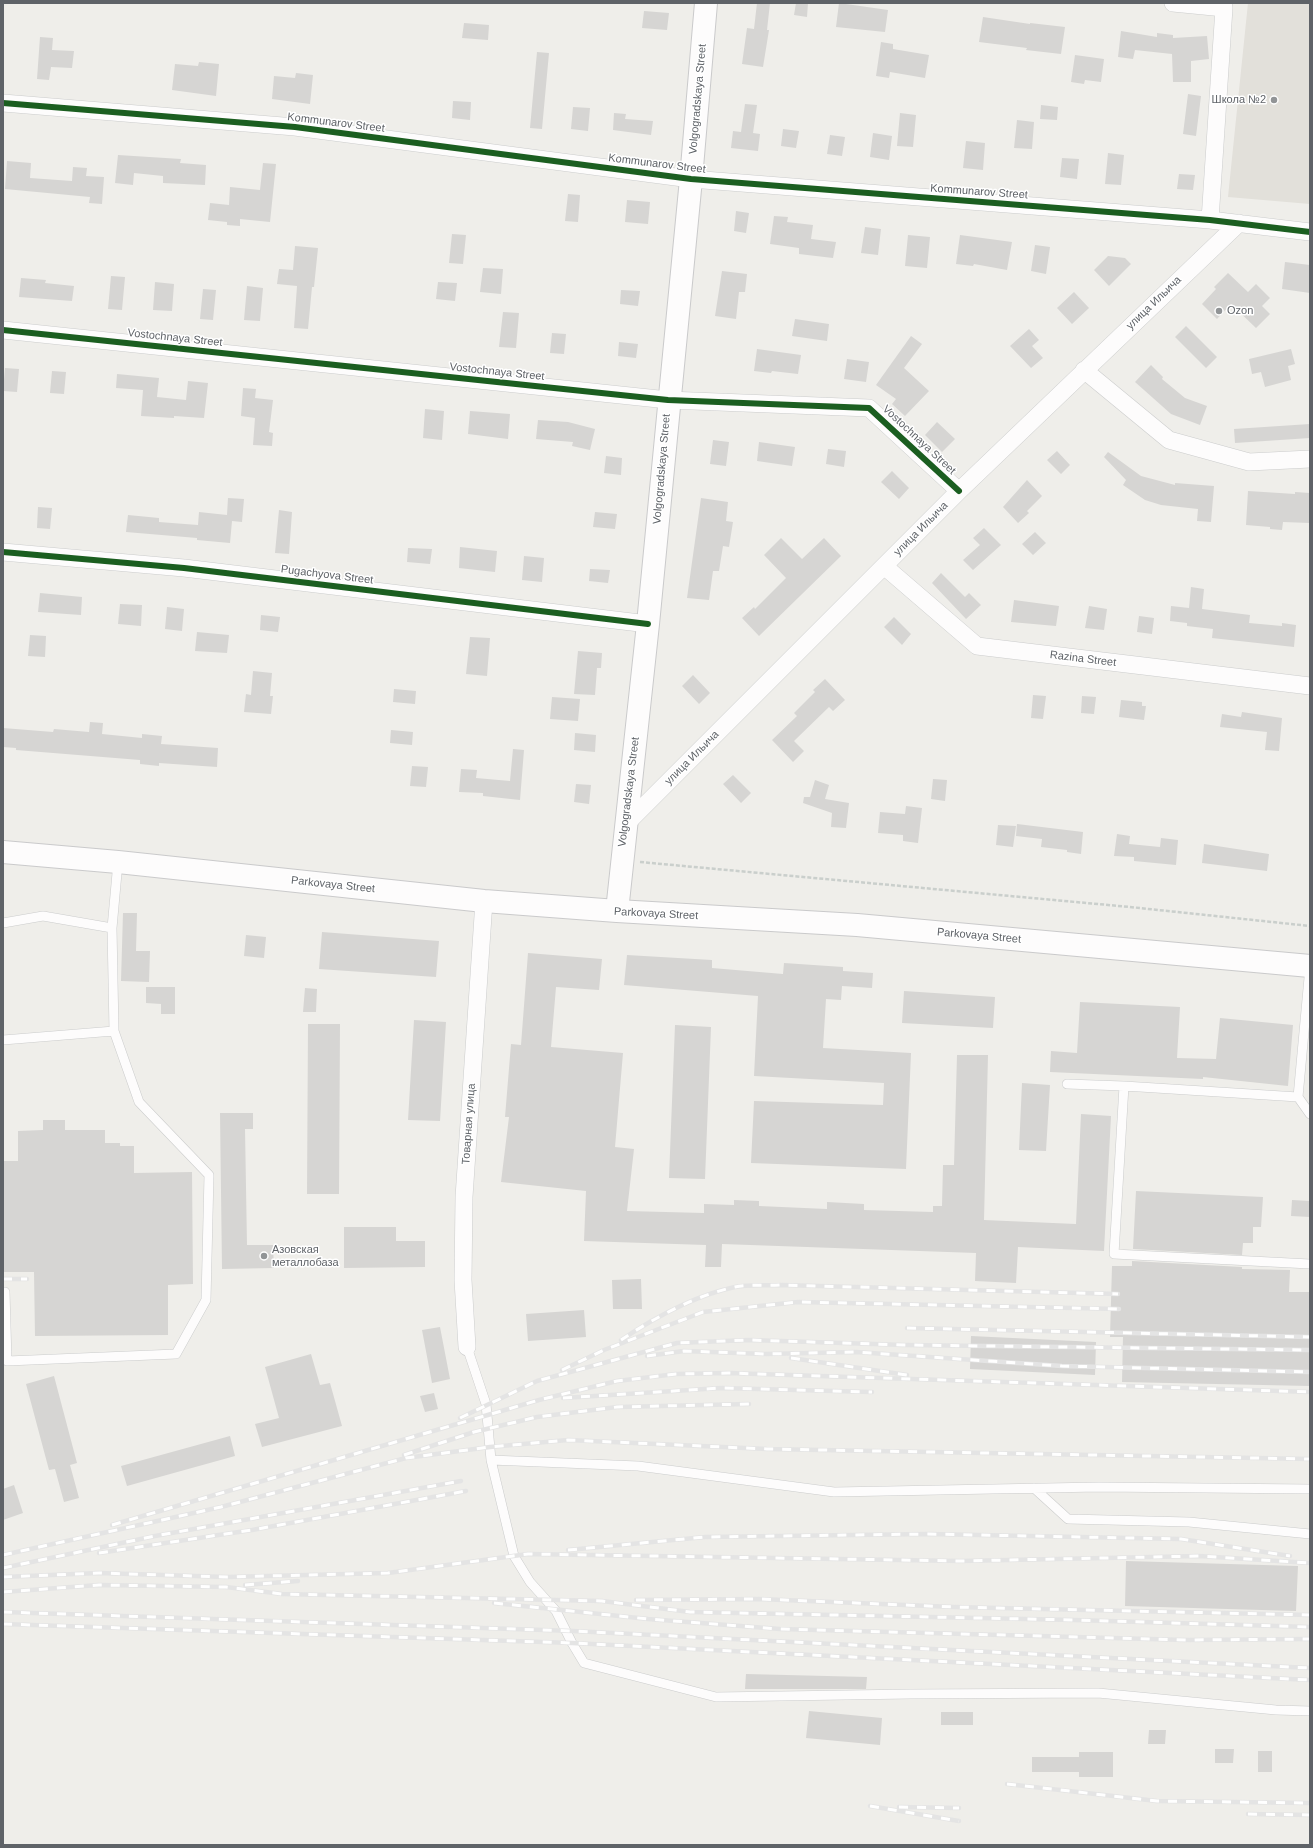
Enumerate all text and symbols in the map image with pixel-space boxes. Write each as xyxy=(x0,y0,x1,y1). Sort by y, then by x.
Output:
street label: Volgogradskaya Street xyxy=(687,43,709,155)
place label: Школа №2 xyxy=(1212,93,1266,107)
marker: Школа №2 xyxy=(1269,95,1279,105)
street label: Kommunarov Street xyxy=(287,110,385,136)
street label: Kommunarov Street xyxy=(608,151,706,177)
street label: Kommunarov Street xyxy=(930,182,1028,202)
street label: улица Ильича xyxy=(1124,273,1184,333)
place label: Ozon xyxy=(1227,304,1253,318)
marker: Ozon xyxy=(1214,306,1224,316)
street label: Vostochnaya Street xyxy=(127,326,223,350)
street label: Vostochnaya Street xyxy=(449,360,545,384)
street label: Vostochnaya Street xyxy=(880,403,958,477)
street label: Volgogradskaya Street xyxy=(651,413,673,525)
street label: улица Ильича xyxy=(891,499,951,559)
street label: Pugachyova Street xyxy=(280,563,374,587)
street label: Razina Street xyxy=(1049,648,1117,670)
street label: улица Ильича xyxy=(662,728,722,788)
street label: Volgogradskaya Street xyxy=(616,736,642,848)
street label: Parkovaya Street xyxy=(290,874,376,896)
street label: Parkovaya Street xyxy=(614,905,698,923)
street label: Parkovaya Street xyxy=(936,926,1022,946)
street label: Товарная улица xyxy=(460,1083,478,1165)
place label: Азовская металлобаза xyxy=(272,1243,339,1269)
marker: Азовская металлобаза xyxy=(259,1251,269,1261)

